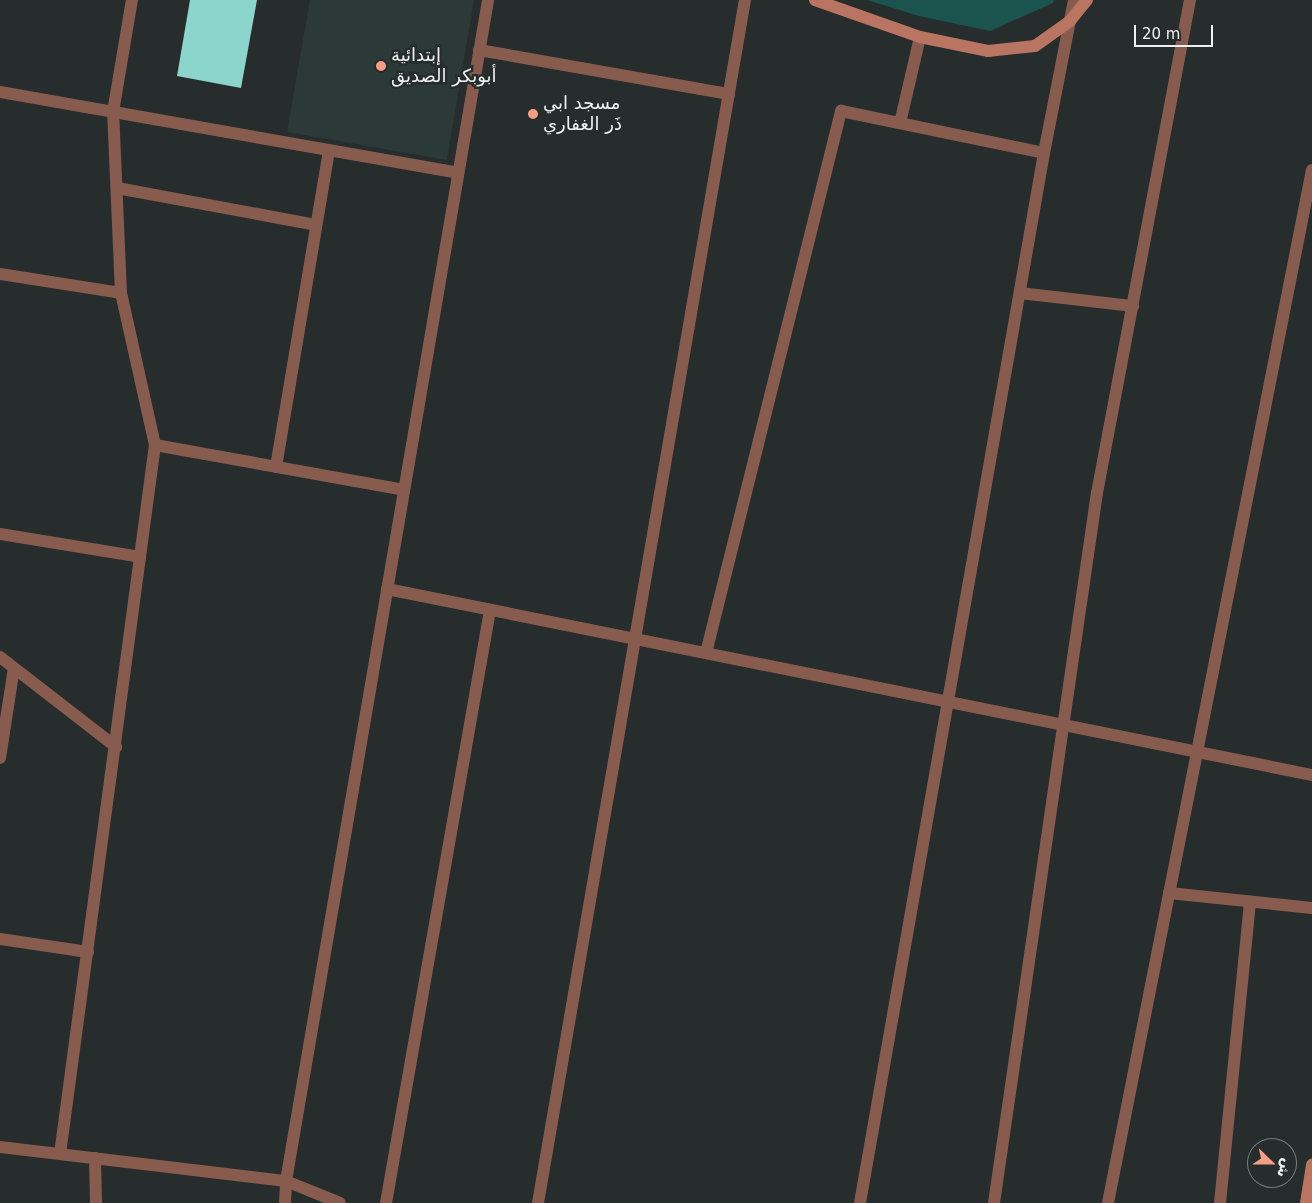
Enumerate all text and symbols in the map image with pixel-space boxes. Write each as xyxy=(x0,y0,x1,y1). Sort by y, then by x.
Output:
scale bar xyxy=(1137,15,1216,47)
text: 20 m xyxy=(1142,25,1180,43)
place label: إبتدائية أبوبكر الصديق xyxy=(391,45,496,88)
marker: إبتدائية أبوبكر الصديق xyxy=(375,60,387,72)
place label: مسجد ابي ذَر الغفاري xyxy=(543,93,622,136)
marker: مسجد ابي ذَر الغفاري xyxy=(527,108,539,120)
north arrow xyxy=(1247,1138,1297,1188)
text: ش xyxy=(1274,1156,1296,1180)

